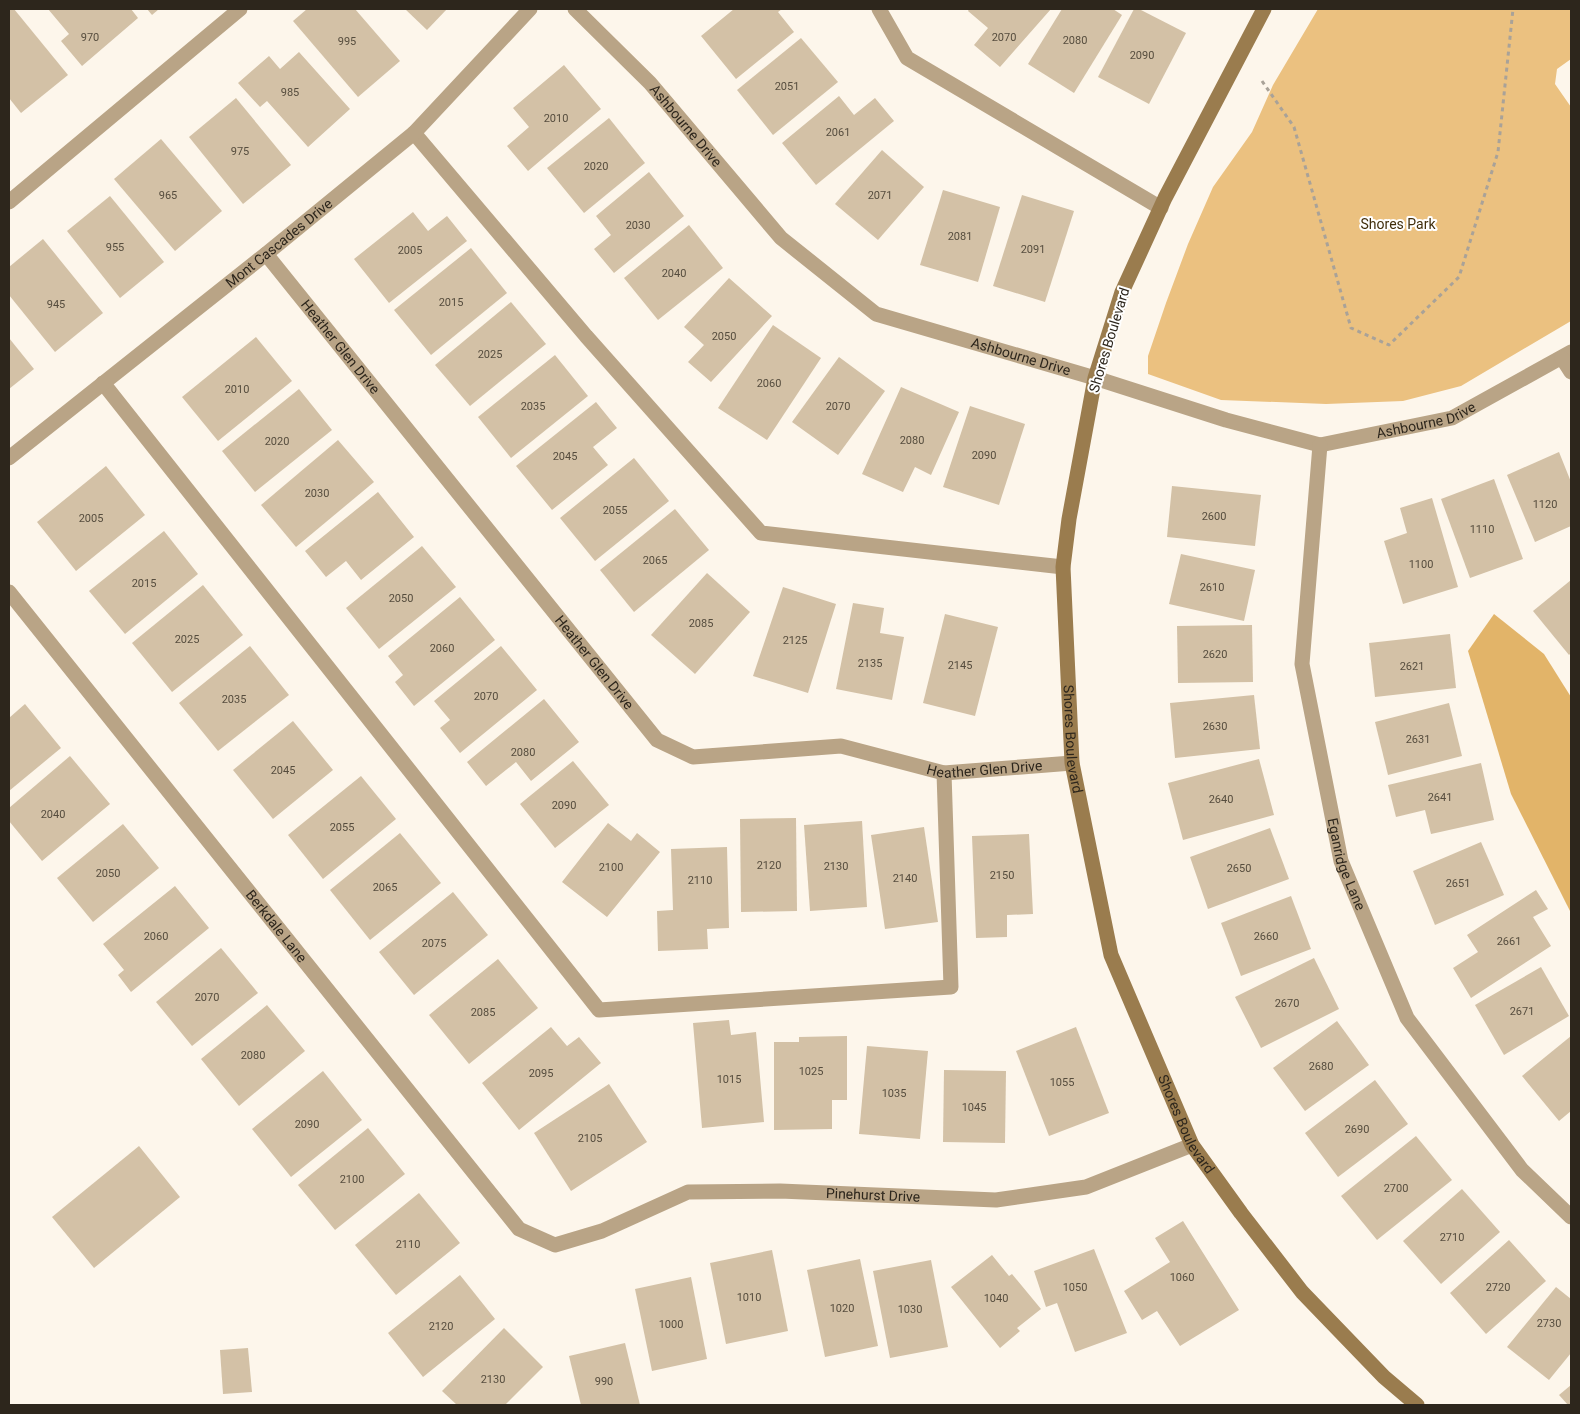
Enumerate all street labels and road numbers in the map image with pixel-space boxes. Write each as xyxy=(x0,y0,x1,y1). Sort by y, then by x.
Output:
street label: Ashbourne Drive xyxy=(647,81,725,170)
street label: Mont Cascades Drive xyxy=(222,195,335,291)
street label: Shores Boulevard xyxy=(1085,286,1133,394)
street label: Heather Glen Drive xyxy=(298,296,383,397)
street label: Ashbourne Drive xyxy=(970,334,1072,378)
street label: Ashbourne Drive xyxy=(1375,399,1478,441)
street label: Heather Glen Drive xyxy=(552,612,637,713)
street label: Shores Boulevard xyxy=(1060,684,1086,795)
street label: Heather Glen Drive xyxy=(925,757,1043,781)
street label: Eganridge Lane xyxy=(1325,817,1369,913)
street label: Berkdale Lane xyxy=(243,887,310,965)
street label: Shores Boulevard xyxy=(1155,1072,1218,1177)
street label: Pinehurst Drive xyxy=(826,1185,921,1205)

